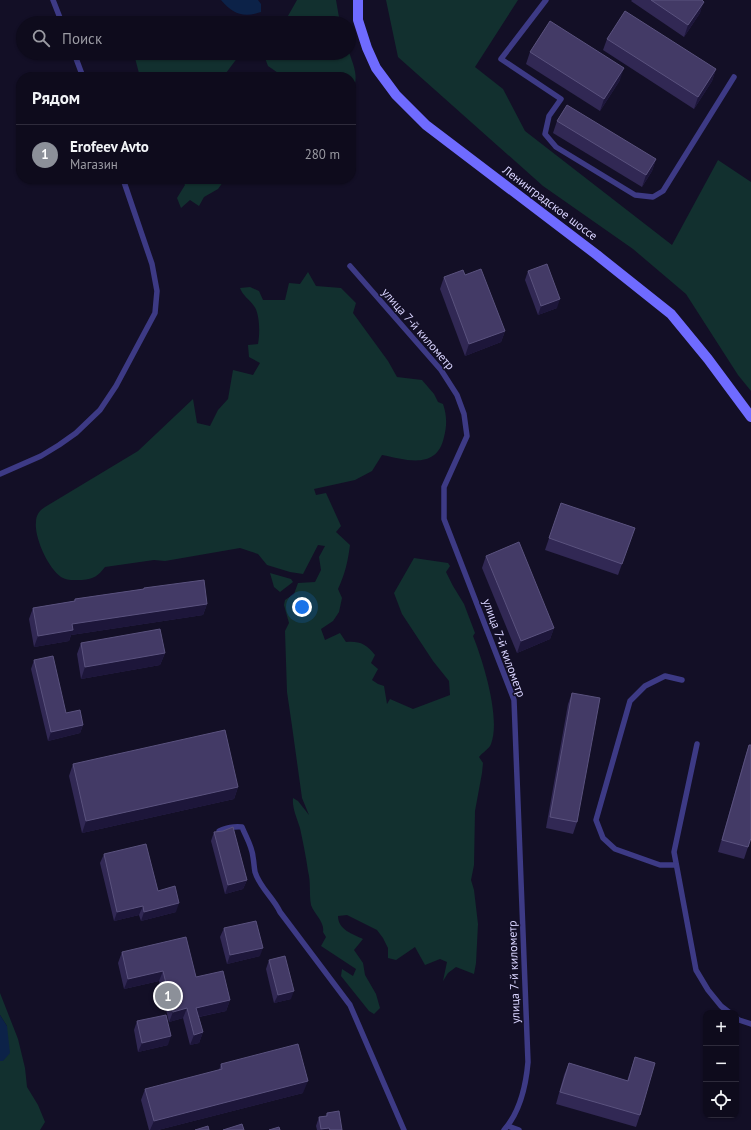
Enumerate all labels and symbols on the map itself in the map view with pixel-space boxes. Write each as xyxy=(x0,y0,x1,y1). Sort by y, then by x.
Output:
street label: Ленинградское шоссе xyxy=(499,161,601,243)
street label: улица 7-й километр xyxy=(379,285,458,373)
your location xyxy=(292,597,312,617)
street label: улица 7-й километр xyxy=(480,597,529,699)
street label: улица 7-й километр xyxy=(504,920,523,1024)
pin: 1 xyxy=(155,981,181,1011)

